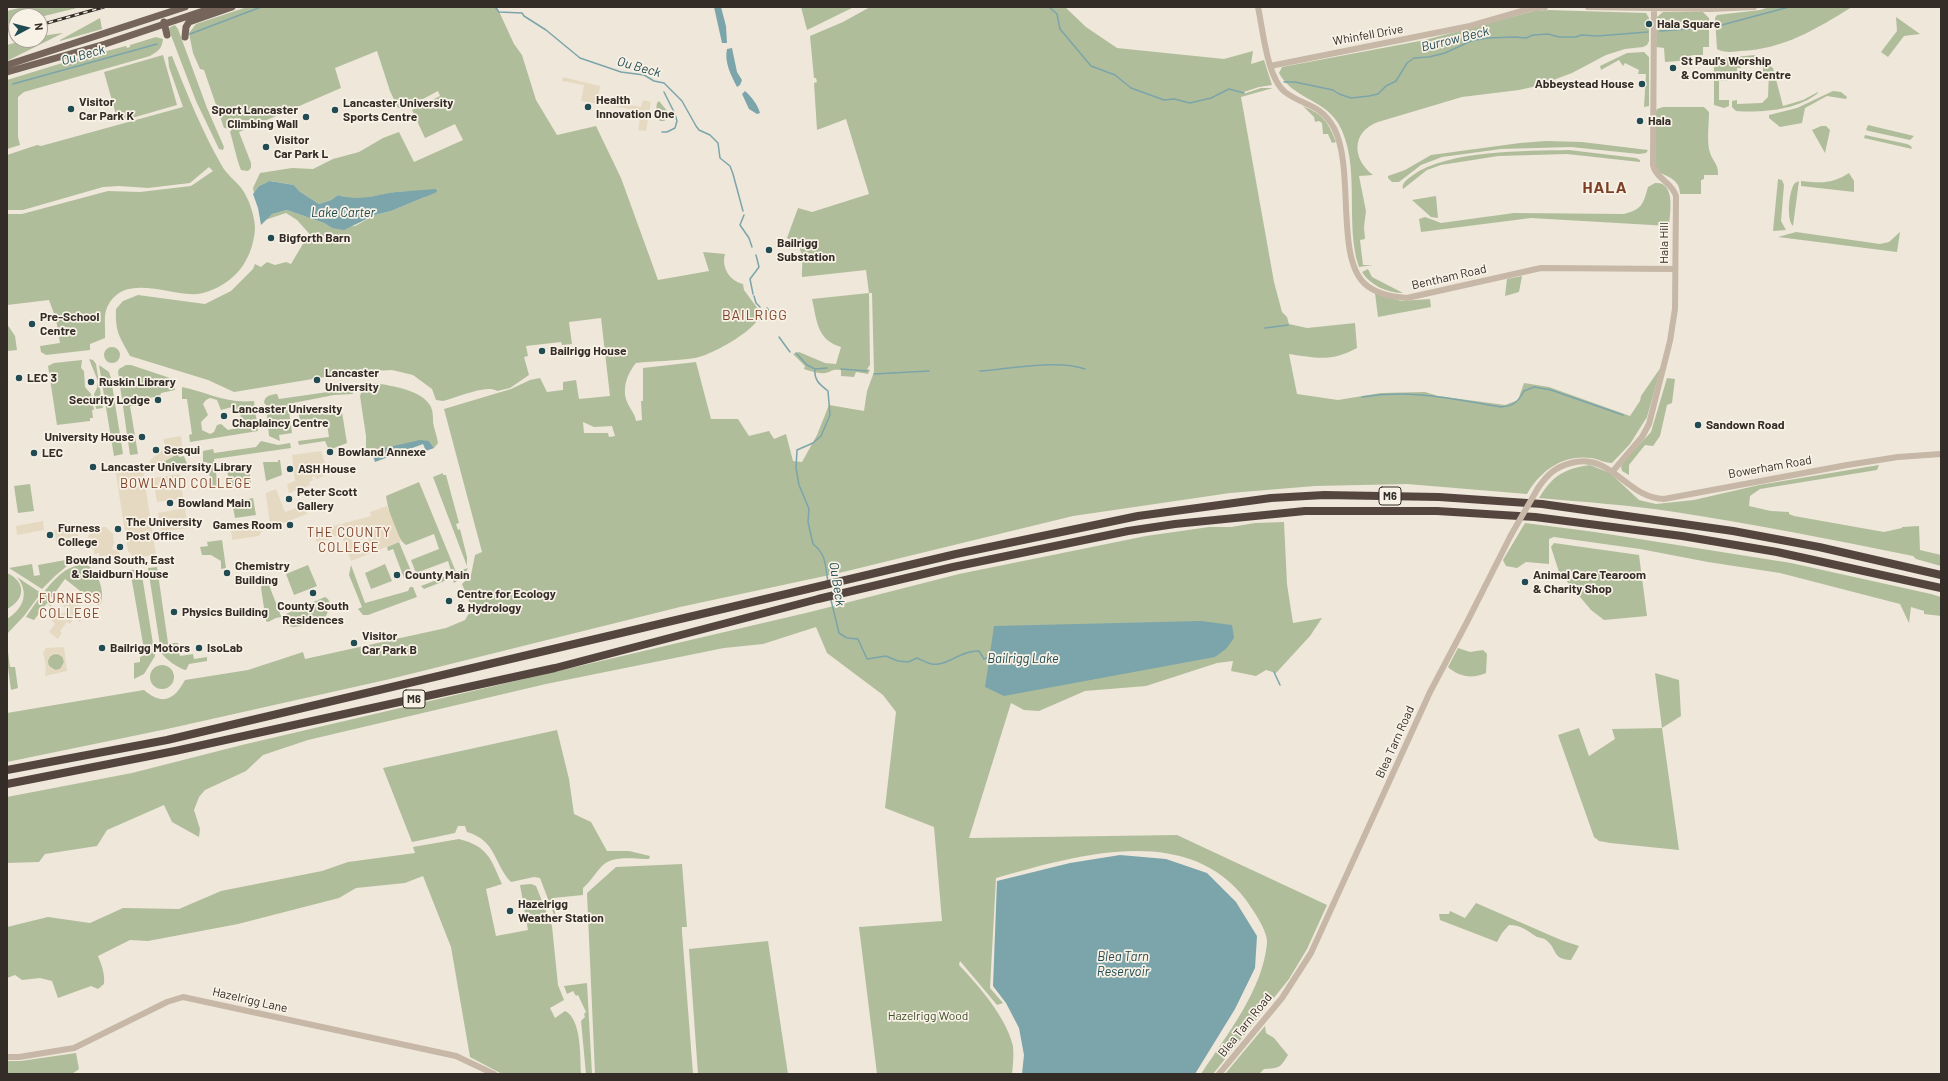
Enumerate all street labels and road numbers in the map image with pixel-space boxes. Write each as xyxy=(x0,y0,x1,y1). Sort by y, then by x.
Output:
street label: Whinfell Drive xyxy=(1332,22,1404,48)
street label: Hala Hill xyxy=(1657,222,1671,264)
street label: Bentham Road xyxy=(1410,261,1488,293)
street label: Bowerham Road xyxy=(1727,453,1813,481)
road number: M6 xyxy=(1379,487,1401,505)
road number: M6 xyxy=(403,690,425,708)
street label: Blea Tarn Road xyxy=(1373,704,1417,780)
street label: Hazelrigg Lane xyxy=(211,984,289,1016)
street label: Blea Tarn Road xyxy=(1215,990,1275,1060)

